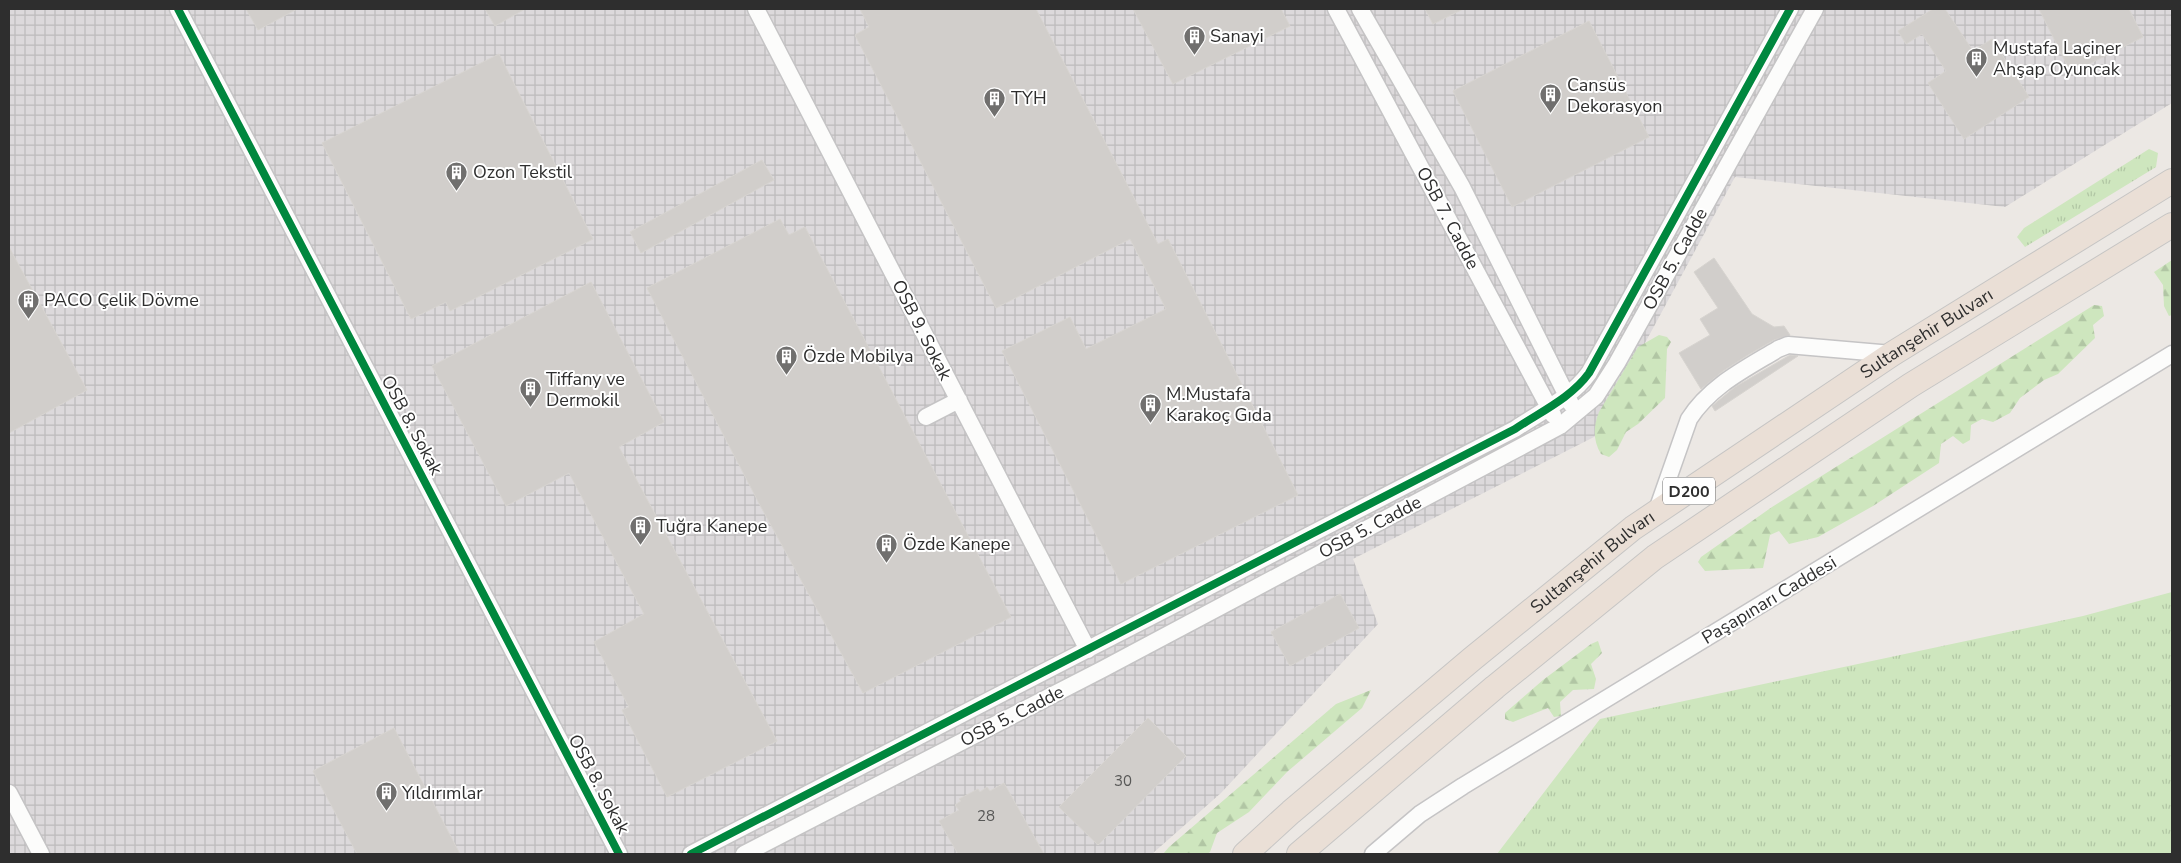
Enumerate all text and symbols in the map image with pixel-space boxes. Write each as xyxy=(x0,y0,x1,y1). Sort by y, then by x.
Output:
building icon: Sanayi xyxy=(1182,24,1206,55)
place label: Sanayi xyxy=(1210,24,1264,48)
place label: Mustafa Laçiner Ahşap Oyuncak xyxy=(1993,36,2122,81)
building icon: Mustafa Laçiner Ahşap Oyuncak xyxy=(1965,46,1989,77)
place label: Cansüs Dekorasyon xyxy=(1567,73,1662,118)
building icon: Cansüs Dekorasyon xyxy=(1539,83,1563,114)
building icon: TYH xyxy=(983,86,1007,117)
place label: TYH xyxy=(1011,86,1047,110)
building icon: Ozon Tekstil xyxy=(445,160,469,191)
place label: Ozon Tekstil xyxy=(473,160,573,184)
street label: OSB 7. Cadde xyxy=(1411,162,1485,274)
street label: OSB 5. Cadde xyxy=(1637,204,1713,314)
street label: OSB 9. Sokak xyxy=(886,276,958,385)
street label: Sultanşehir Bulvarı xyxy=(1855,283,1997,384)
building icon: PACO Çelik Dövme xyxy=(16,288,40,319)
place label: PACO Çelik Dövme xyxy=(44,288,199,312)
building icon: Özde Mobilya xyxy=(775,344,799,375)
place label: Özde Mobilya xyxy=(803,344,913,368)
place label: Tiffany ve Dermokil xyxy=(546,367,625,412)
street label: OSB 8. Sokak xyxy=(376,371,449,480)
building icon: Tiffany ve Dermokil xyxy=(518,377,542,408)
place label: M.Mustafa Karakoç Gıda xyxy=(1166,382,1272,427)
building icon: M.Mustafa Karakoç Gıda xyxy=(1138,392,1162,423)
road number: D200 xyxy=(1663,478,1715,504)
street label: OSB 5. Cadde xyxy=(1314,490,1426,564)
street label: Sultanşehir Bulvarı xyxy=(1525,505,1659,619)
building icon: Tuğra Kanepe xyxy=(628,514,652,545)
place label: Tuğra Kanepe xyxy=(656,514,767,538)
building icon: Özde Kanepe xyxy=(875,532,899,563)
place label: Özde Kanepe xyxy=(903,532,1010,556)
street label: Paşapınarı Caddesi xyxy=(1697,550,1841,650)
street label: OSB 5. Cadde xyxy=(956,680,1068,752)
street label: OSB 8. Sokak xyxy=(563,730,636,839)
house number: 30 xyxy=(1114,771,1132,791)
building icon: Yıldırımlar xyxy=(374,781,398,812)
place label: Yıldırımlar xyxy=(401,781,483,805)
house number: 28 xyxy=(977,806,995,826)

